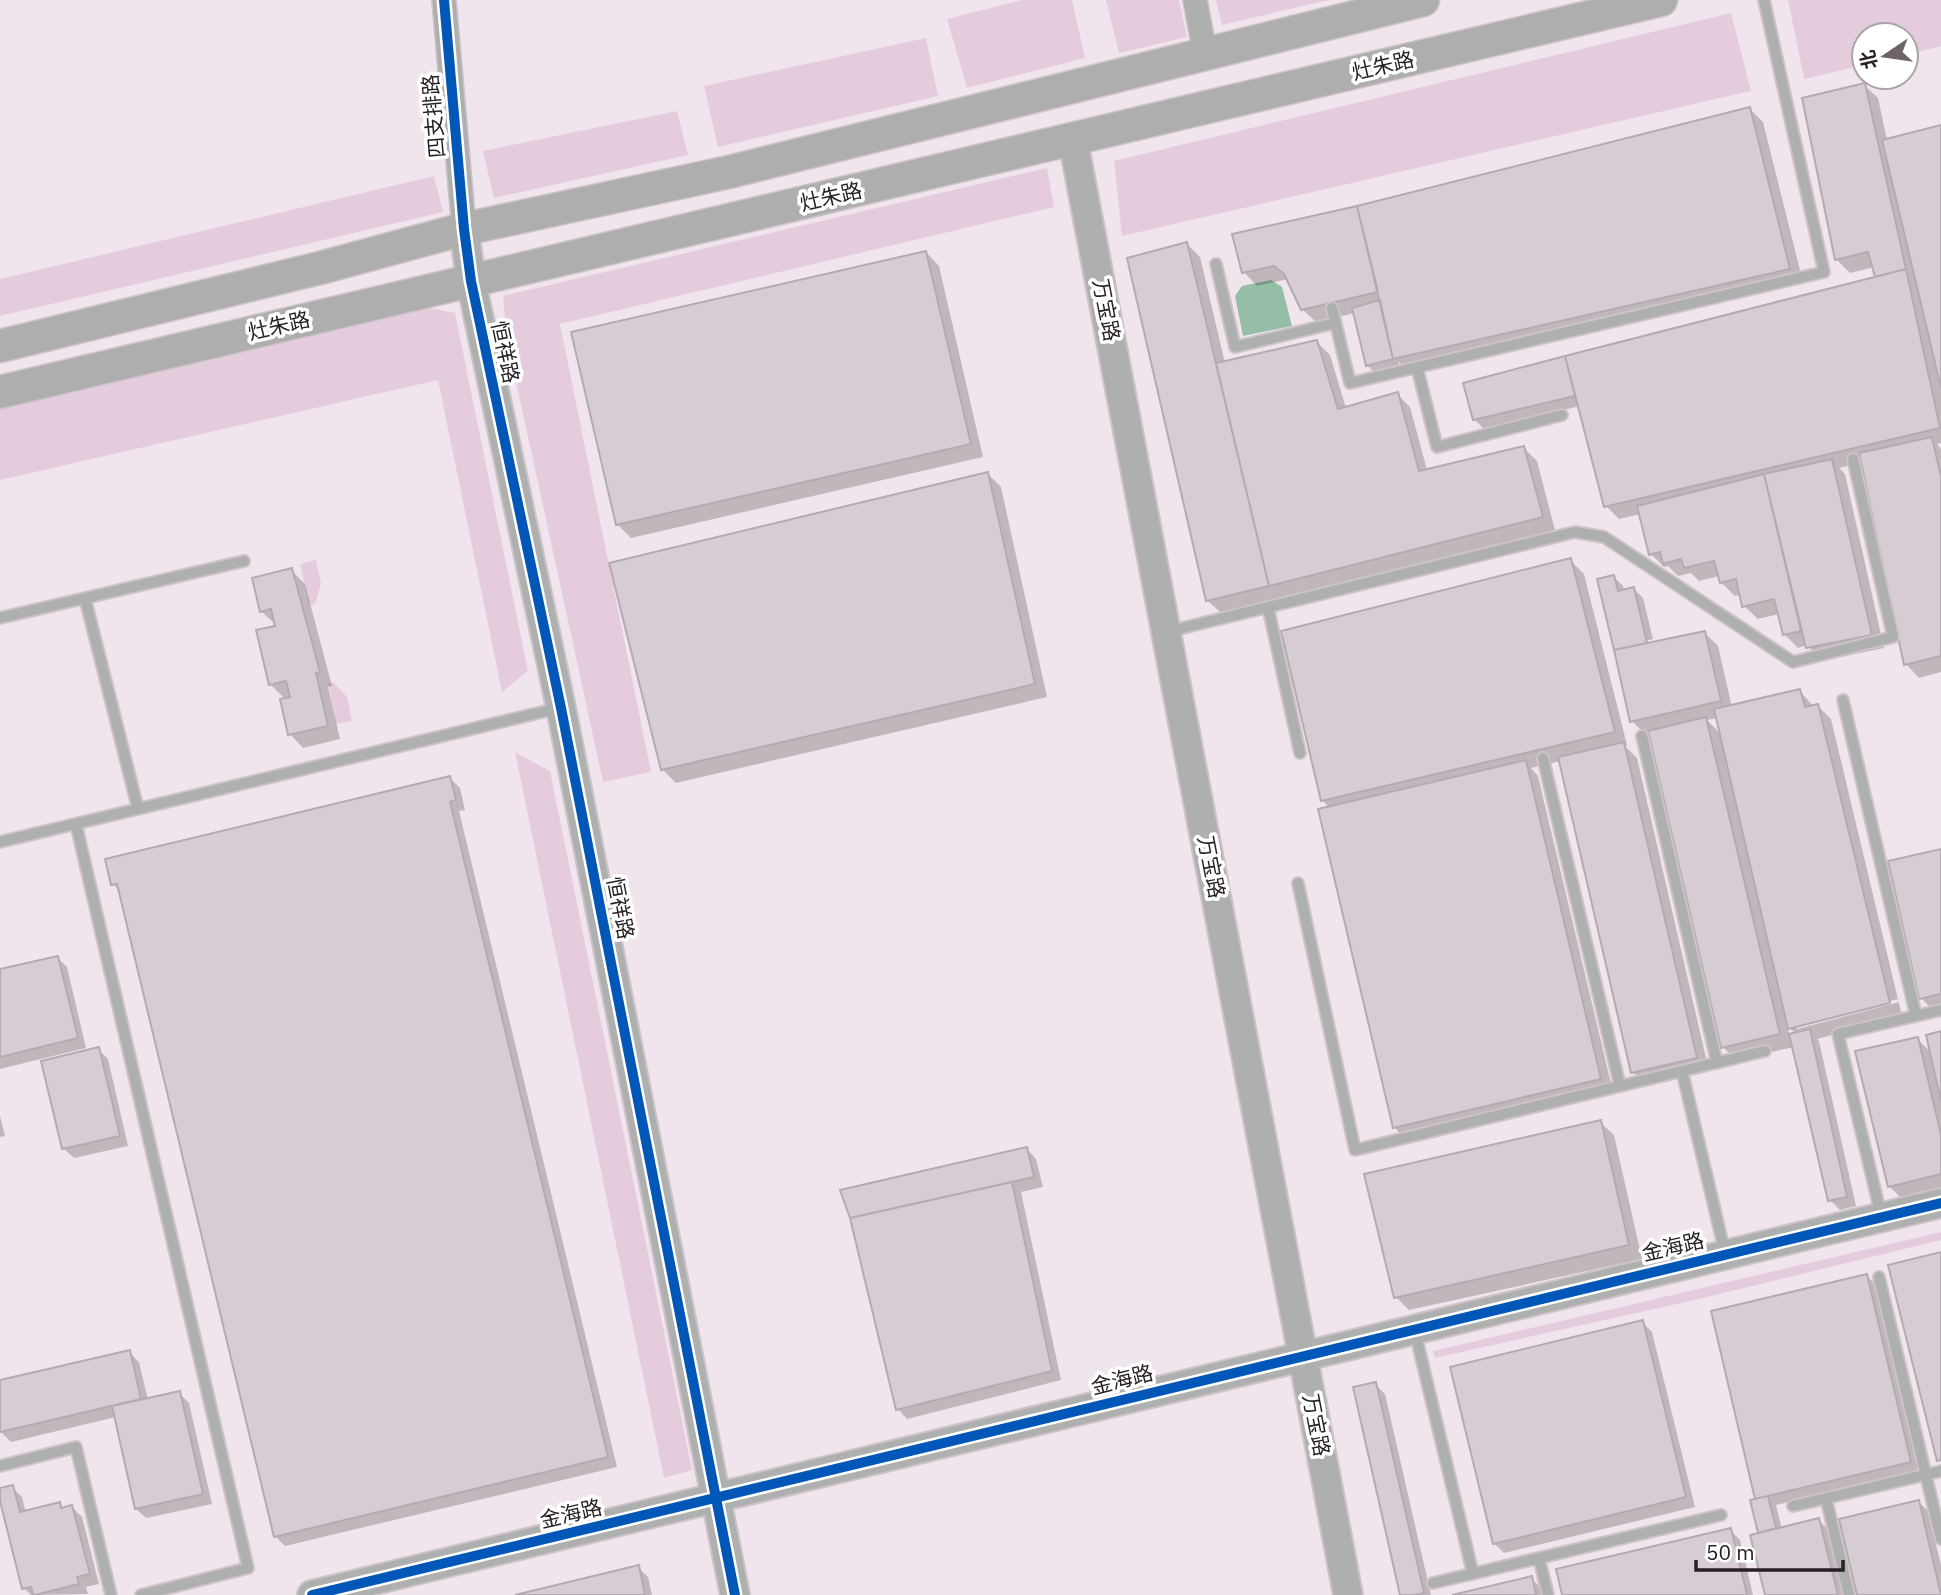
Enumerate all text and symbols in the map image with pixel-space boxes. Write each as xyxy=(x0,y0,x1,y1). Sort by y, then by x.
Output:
north arrow xyxy=(1850,21,1920,91)
street label: 灶朱路 xyxy=(1349,44,1417,86)
text: 北 xyxy=(1855,48,1882,72)
street label: 四支排路 xyxy=(415,73,451,159)
street label: 灶朱路 xyxy=(797,175,865,217)
street label: 万宝路 xyxy=(1087,276,1127,343)
street label: 灶朱路 xyxy=(245,304,313,346)
street label: 恒祥路 xyxy=(486,318,526,386)
street label: 万宝路 xyxy=(1192,833,1232,900)
street label: 恒祥路 xyxy=(601,874,641,941)
street label: 金海路 xyxy=(1639,1225,1707,1267)
street label: 金海路 xyxy=(1088,1358,1156,1400)
street label: 万宝路 xyxy=(1297,1391,1337,1458)
street label: 金海路 xyxy=(537,1492,605,1534)
scale bar xyxy=(1696,1528,1843,1572)
text: 50 m xyxy=(1706,1538,1755,1566)

